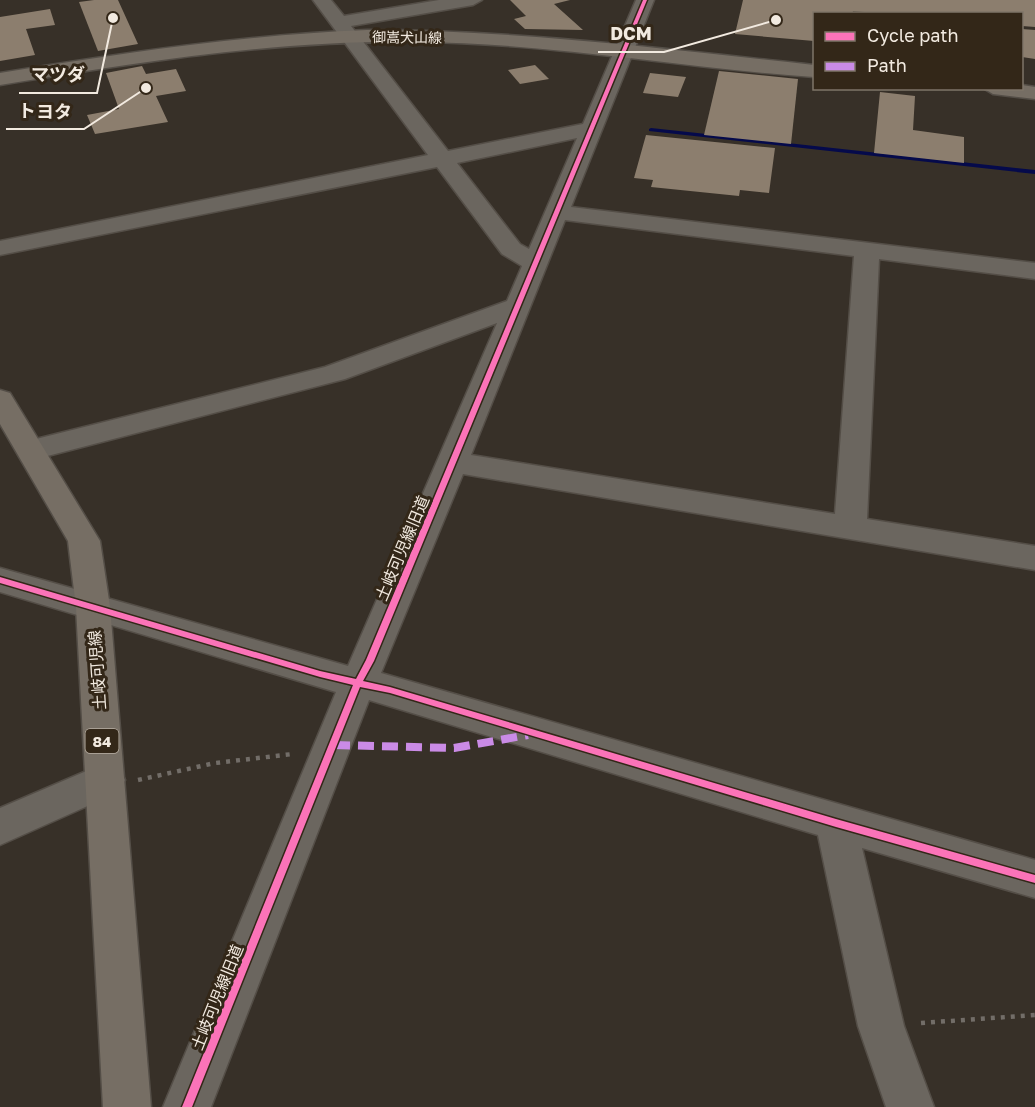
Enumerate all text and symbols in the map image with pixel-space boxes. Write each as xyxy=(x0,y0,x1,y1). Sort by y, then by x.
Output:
legend xyxy=(813,12,1023,90)
callout: DCM xyxy=(598,16,664,52)
text: DCM xyxy=(610,22,652,44)
text: Cycle path xyxy=(867,24,959,46)
street label: 御嵩犬山線 xyxy=(372,28,442,46)
text: Path xyxy=(867,54,907,76)
callout: マツダ xyxy=(19,57,97,93)
text: マツダ xyxy=(31,63,85,85)
callout: トヨタ xyxy=(6,93,84,129)
text: トヨタ xyxy=(18,100,72,122)
street label: 土岐可児線旧道 xyxy=(371,493,433,603)
street label: 土岐可児線 xyxy=(84,629,110,711)
road number: 84 xyxy=(86,729,118,753)
street label: 土岐可児線旧道 xyxy=(187,941,247,1053)

